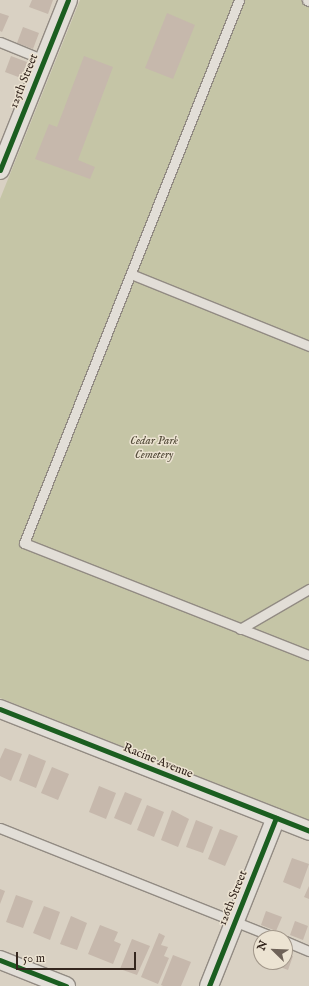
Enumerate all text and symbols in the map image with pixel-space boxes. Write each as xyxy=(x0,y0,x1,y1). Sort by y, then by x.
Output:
street label: 125th Street xyxy=(7,52,41,110)
park label: Cedar Park Cemetery xyxy=(130,434,178,462)
street label: Racine Avenue xyxy=(121,741,195,781)
street label: 126th Street xyxy=(215,868,251,928)
north arrow xyxy=(253,930,293,970)
text: N xyxy=(255,939,271,953)
scale bar xyxy=(18,944,138,970)
text: 50 m xyxy=(23,951,45,966)

